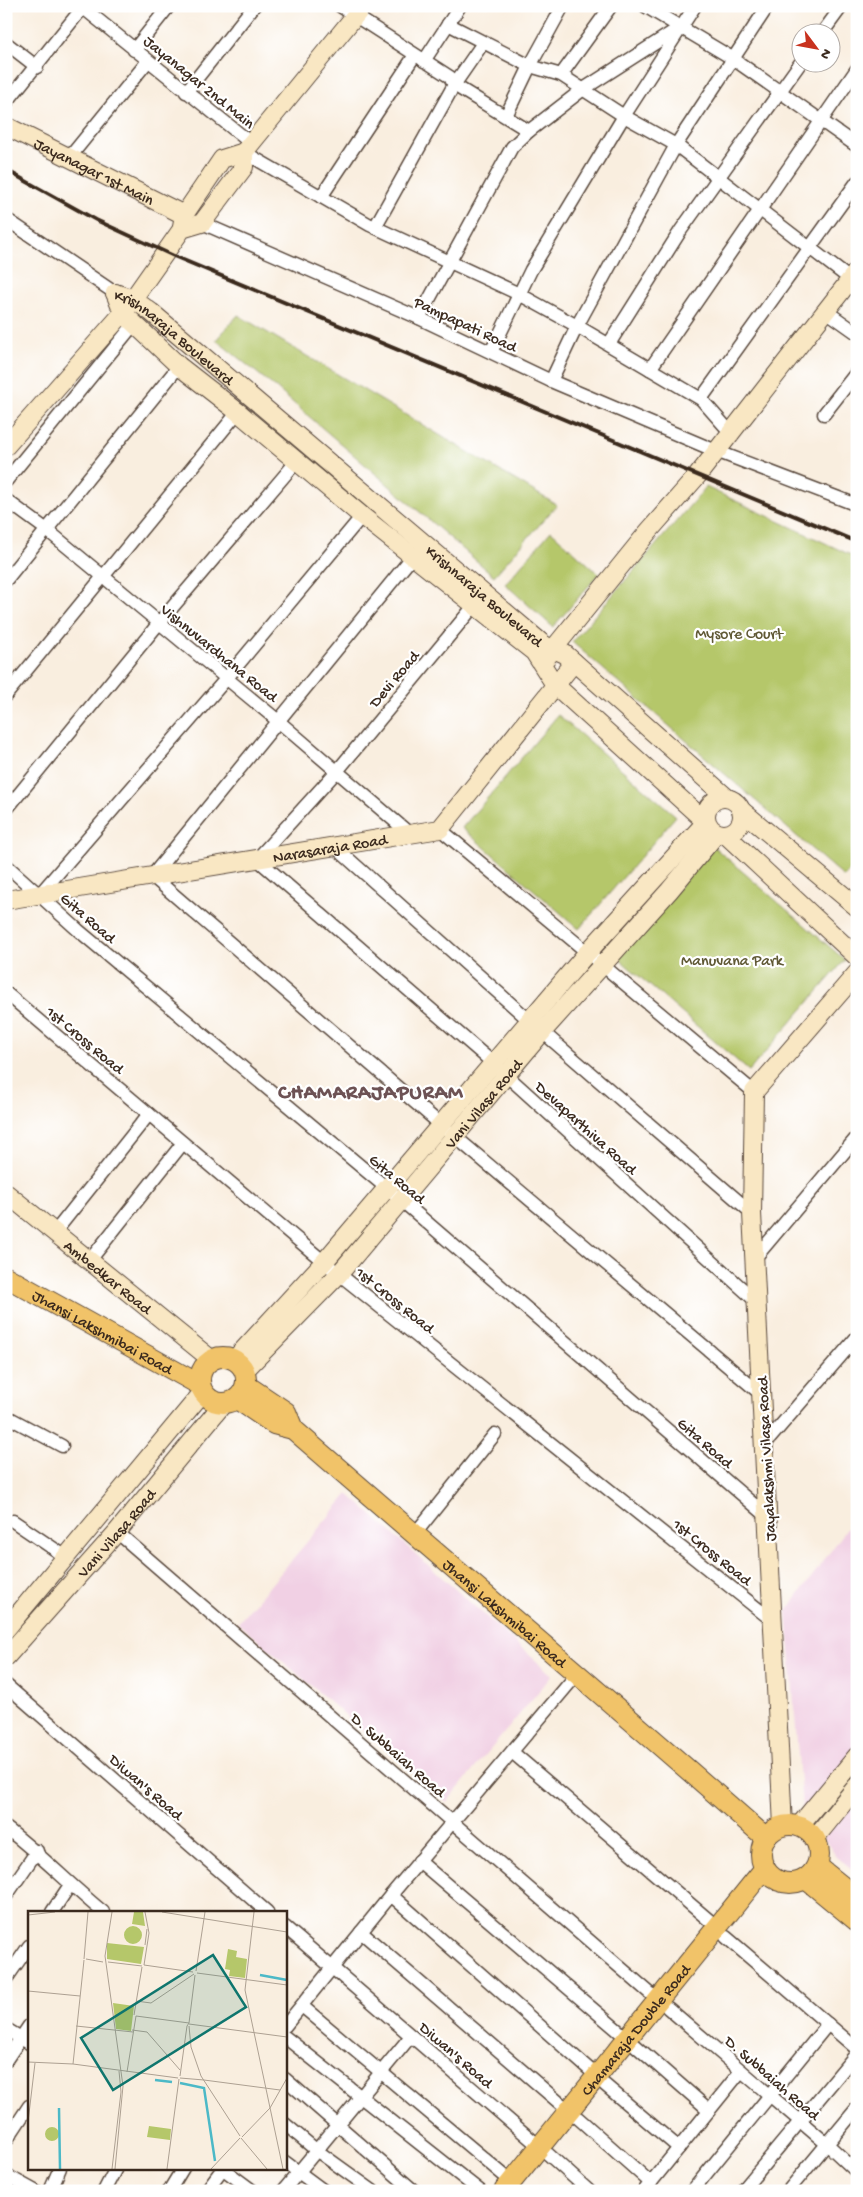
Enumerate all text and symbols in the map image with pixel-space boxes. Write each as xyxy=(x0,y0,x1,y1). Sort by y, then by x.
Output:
north arrow xyxy=(790,22,840,72)
street label: Jayanagar 2nd Main xyxy=(138,33,258,135)
text: N xyxy=(815,45,835,62)
street label: Jayanagar 1st Main xyxy=(30,135,157,212)
street label: Krishnaraja Boulevard xyxy=(111,287,237,392)
street label: Pampapati Road xyxy=(409,294,520,359)
street label: Krishnaraja Boulevard xyxy=(420,543,546,654)
street label: Vishnuvardhana Road xyxy=(154,601,282,709)
park label: Mysore Court xyxy=(695,626,784,645)
street label: Devi Road xyxy=(366,647,426,713)
street label: Narasaraja Road xyxy=(272,832,390,869)
street label: Gita Road xyxy=(55,890,120,950)
park label: Manuvana Park xyxy=(681,953,785,972)
street label: 1st Cross Road xyxy=(40,1003,128,1081)
street label: Vani Vilasa Road xyxy=(442,1055,529,1155)
street label: Devaparthiva Road xyxy=(529,1078,641,1181)
district label: CHAMARAJAPURAM xyxy=(277,1082,464,1107)
street label: Gita Road xyxy=(364,1152,429,1211)
street label: Ambedkar Road xyxy=(59,1238,155,1321)
street label: 1st Cross Road xyxy=(350,1264,438,1340)
street label: Jhansi Lakshmibai Road xyxy=(28,1287,176,1381)
street label: Jayalakshmi Vilasa Road xyxy=(755,1374,782,1542)
street label: Gita Road xyxy=(672,1415,737,1475)
street label: Vani Vilasa Road xyxy=(74,1485,163,1584)
street label: 1st Cross Road xyxy=(667,1516,755,1592)
street label: Jhansi Lakshmibai Road xyxy=(437,1556,571,1675)
street label: D. Subbaiah Road xyxy=(345,1710,449,1804)
street label: Diwan's Road xyxy=(103,1751,187,1827)
inset map xyxy=(28,1911,286,2170)
street label: Chamaraja Double Road xyxy=(579,1961,697,2101)
street label: Diwan's Road xyxy=(413,2019,497,2095)
street label: D. Subbaiah Road xyxy=(719,2033,823,2127)

